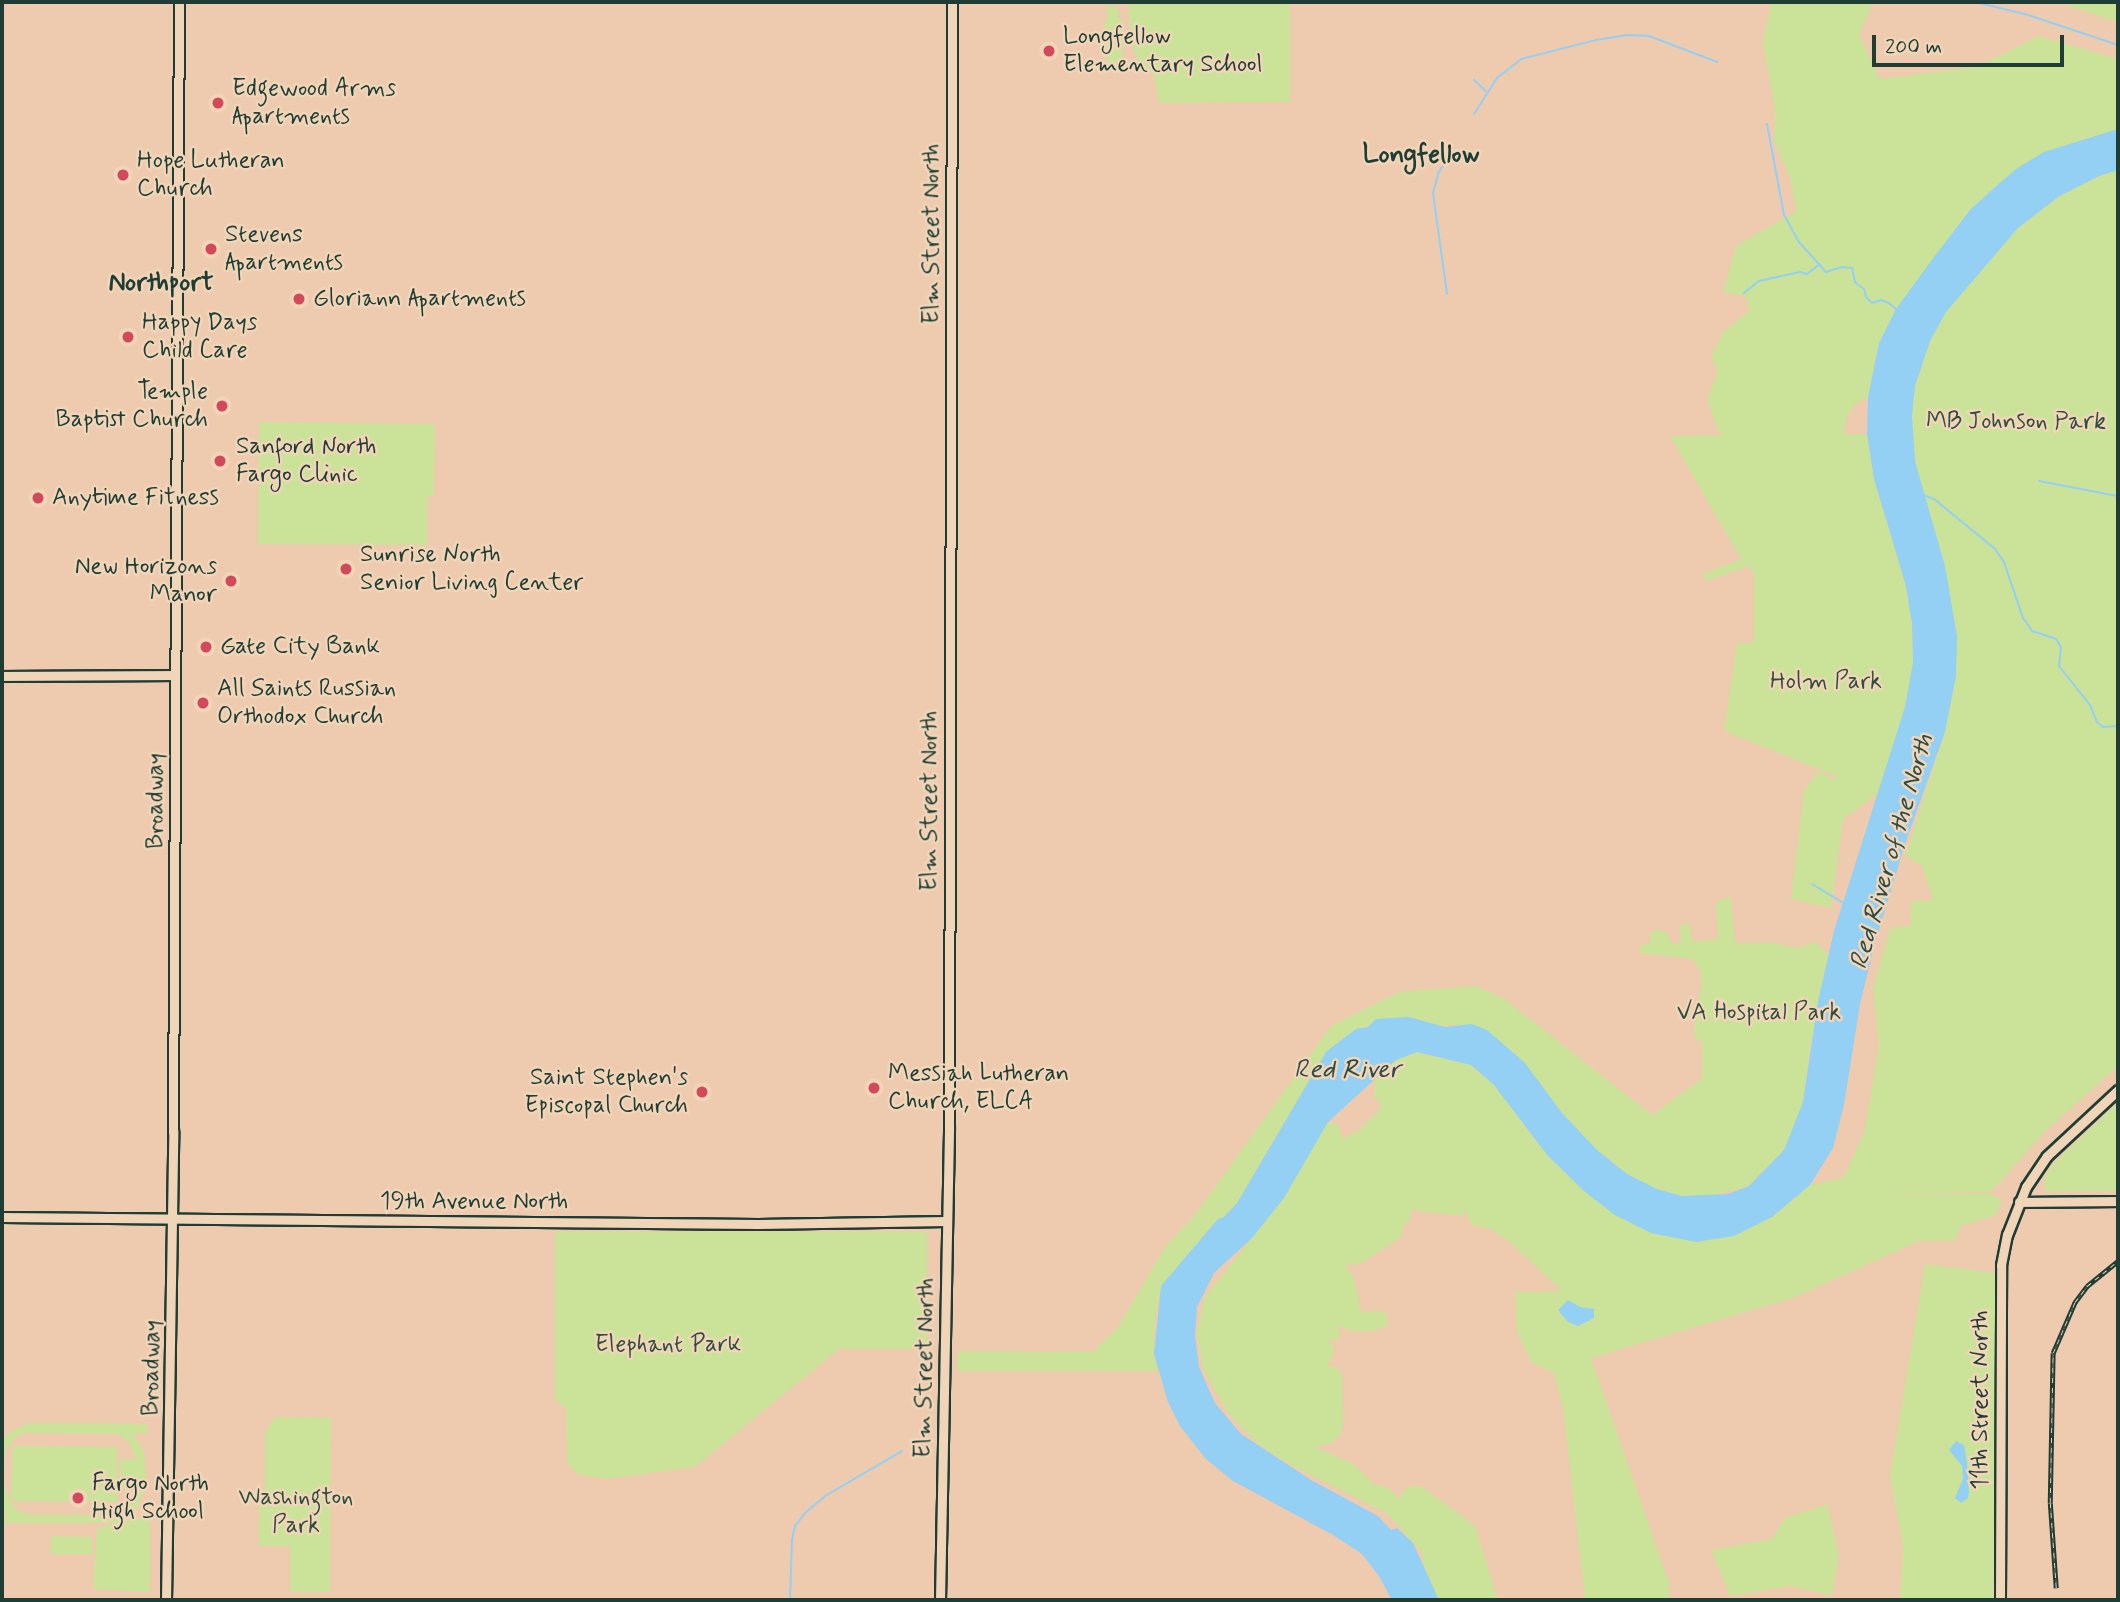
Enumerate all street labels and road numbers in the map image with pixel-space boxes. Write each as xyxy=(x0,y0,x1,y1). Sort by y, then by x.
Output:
street label: Elm Street North xyxy=(918,144,946,324)
street label: Elm Street North xyxy=(916,711,944,891)
street label: Broadway xyxy=(142,753,170,849)
street label: 19th Avenue North xyxy=(379,1188,569,1216)
street label: Elm Street North xyxy=(909,1278,941,1458)
street label: 11th Street North xyxy=(1967,1311,1995,1489)
street label: Broadway xyxy=(137,1320,167,1416)

